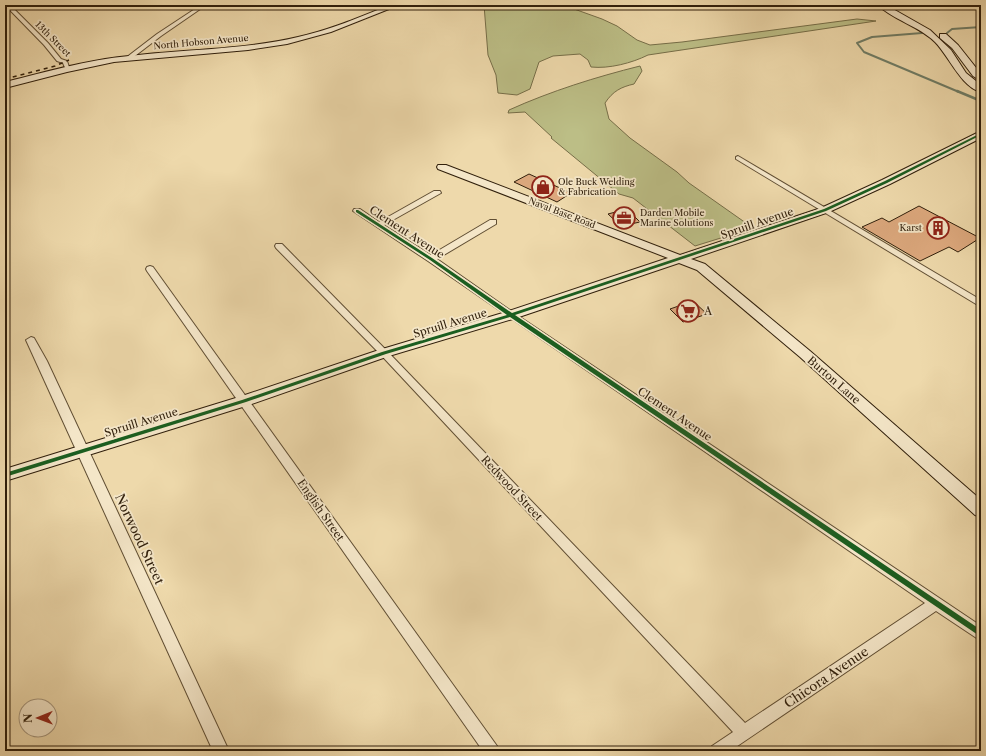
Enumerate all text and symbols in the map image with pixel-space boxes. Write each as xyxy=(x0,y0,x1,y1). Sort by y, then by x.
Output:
street label: 13th Street xyxy=(33,19,74,59)
street label: North Hobson Avenue xyxy=(153,32,249,51)
shop icon: Ole Buck Welding & Fabrication xyxy=(530,174,556,200)
place label: Ole Buck Welding & Fabrication xyxy=(558,176,635,197)
street label: Naval Base Road xyxy=(527,195,598,231)
street label: Clement Avenue xyxy=(367,203,447,261)
street label: Spruill Avenue xyxy=(719,204,795,242)
office icon: Darden Mobile Marine Solutions xyxy=(611,205,637,231)
place label: Darden Mobile Marine Solutions xyxy=(640,207,714,228)
building icon: Karst xyxy=(925,215,951,241)
place label: Karst xyxy=(899,222,923,233)
supermarket icon: A xyxy=(675,298,701,324)
place label: A xyxy=(703,304,713,318)
street label: Spruill Avenue xyxy=(412,305,488,341)
street label: Burton Lane xyxy=(805,353,863,407)
street label: Clement Avenue xyxy=(635,384,715,444)
street label: Spruill Avenue xyxy=(103,404,179,440)
street label: Redwood Street xyxy=(478,453,546,524)
street label: English Street xyxy=(294,476,348,544)
street label: Norwood Street xyxy=(112,491,168,587)
street label: Chicora Avenue xyxy=(781,643,871,711)
north arrow xyxy=(18,698,58,738)
text: N xyxy=(21,713,35,723)

